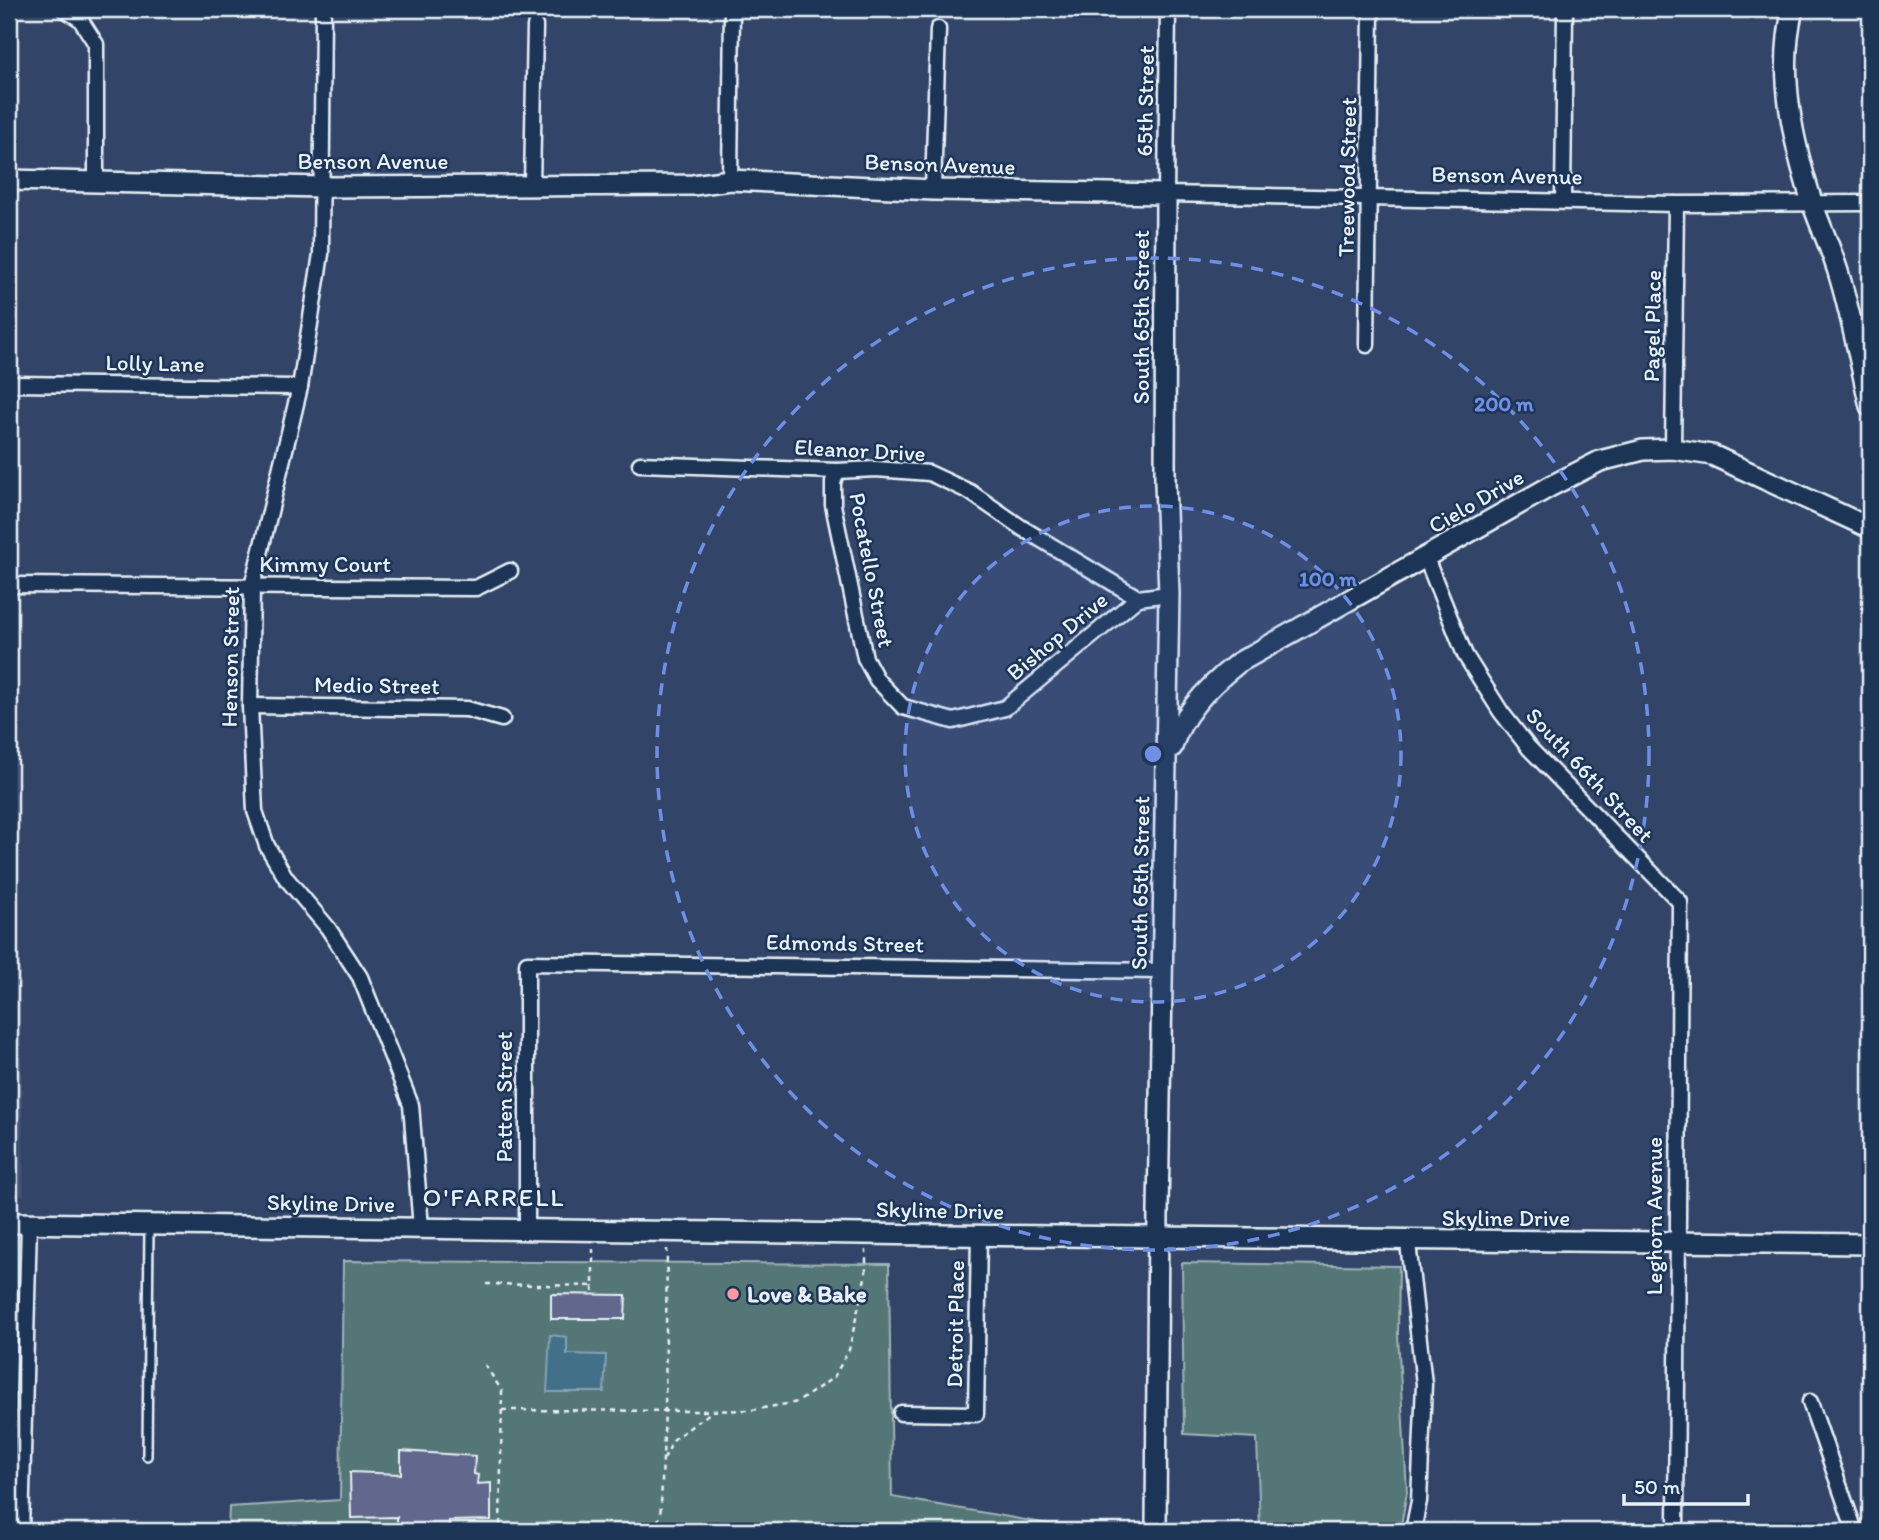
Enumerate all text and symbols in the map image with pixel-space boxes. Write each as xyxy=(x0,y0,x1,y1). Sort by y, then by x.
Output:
street label: 65th Street xyxy=(1130,45,1160,157)
street label: Treewood Street xyxy=(1332,96,1362,257)
street label: Benson Avenue xyxy=(298,147,449,175)
street label: Benson Avenue xyxy=(864,147,1016,181)
street label: Benson Avenue xyxy=(1431,160,1583,190)
street label: South 65th Street xyxy=(1127,230,1155,404)
street label: Pagel Place xyxy=(1637,270,1667,382)
street label: Lolly Lane xyxy=(105,348,205,378)
text: 200 m xyxy=(1474,391,1534,416)
street label: Eleanor Drive xyxy=(794,433,926,467)
street label: Cielo Drive xyxy=(1423,462,1529,540)
street label: Pocatello Street xyxy=(843,490,901,650)
street label: Kimmy Court xyxy=(259,550,391,578)
text: 100 m xyxy=(1299,566,1357,591)
street label: Henson Street xyxy=(215,586,245,728)
street label: Bishop Drive xyxy=(1001,586,1113,686)
street label: Medio Street xyxy=(314,670,440,700)
street label: South 66th Street xyxy=(1520,702,1660,848)
centre of rings xyxy=(1141,742,1165,766)
street label: South 65th Street xyxy=(1124,796,1156,970)
street label: Edmonds Street xyxy=(766,928,925,958)
street label: Patten Street xyxy=(490,1031,518,1163)
street label: Leghorn Avenue xyxy=(1640,1137,1668,1295)
district label: O'FARRELL xyxy=(423,1181,565,1213)
street label: Skyline Drive xyxy=(267,1188,395,1218)
street label: Skyline Drive xyxy=(876,1195,1004,1225)
street label: Skyline Drive xyxy=(1442,1204,1570,1232)
street label: Detroit Place xyxy=(940,1260,970,1388)
place label: Love & Bake xyxy=(747,1280,867,1308)
marker: Love & Bake xyxy=(725,1286,741,1302)
scale bar xyxy=(1624,1463,1748,1507)
text: 50 m xyxy=(1634,1474,1681,1499)

